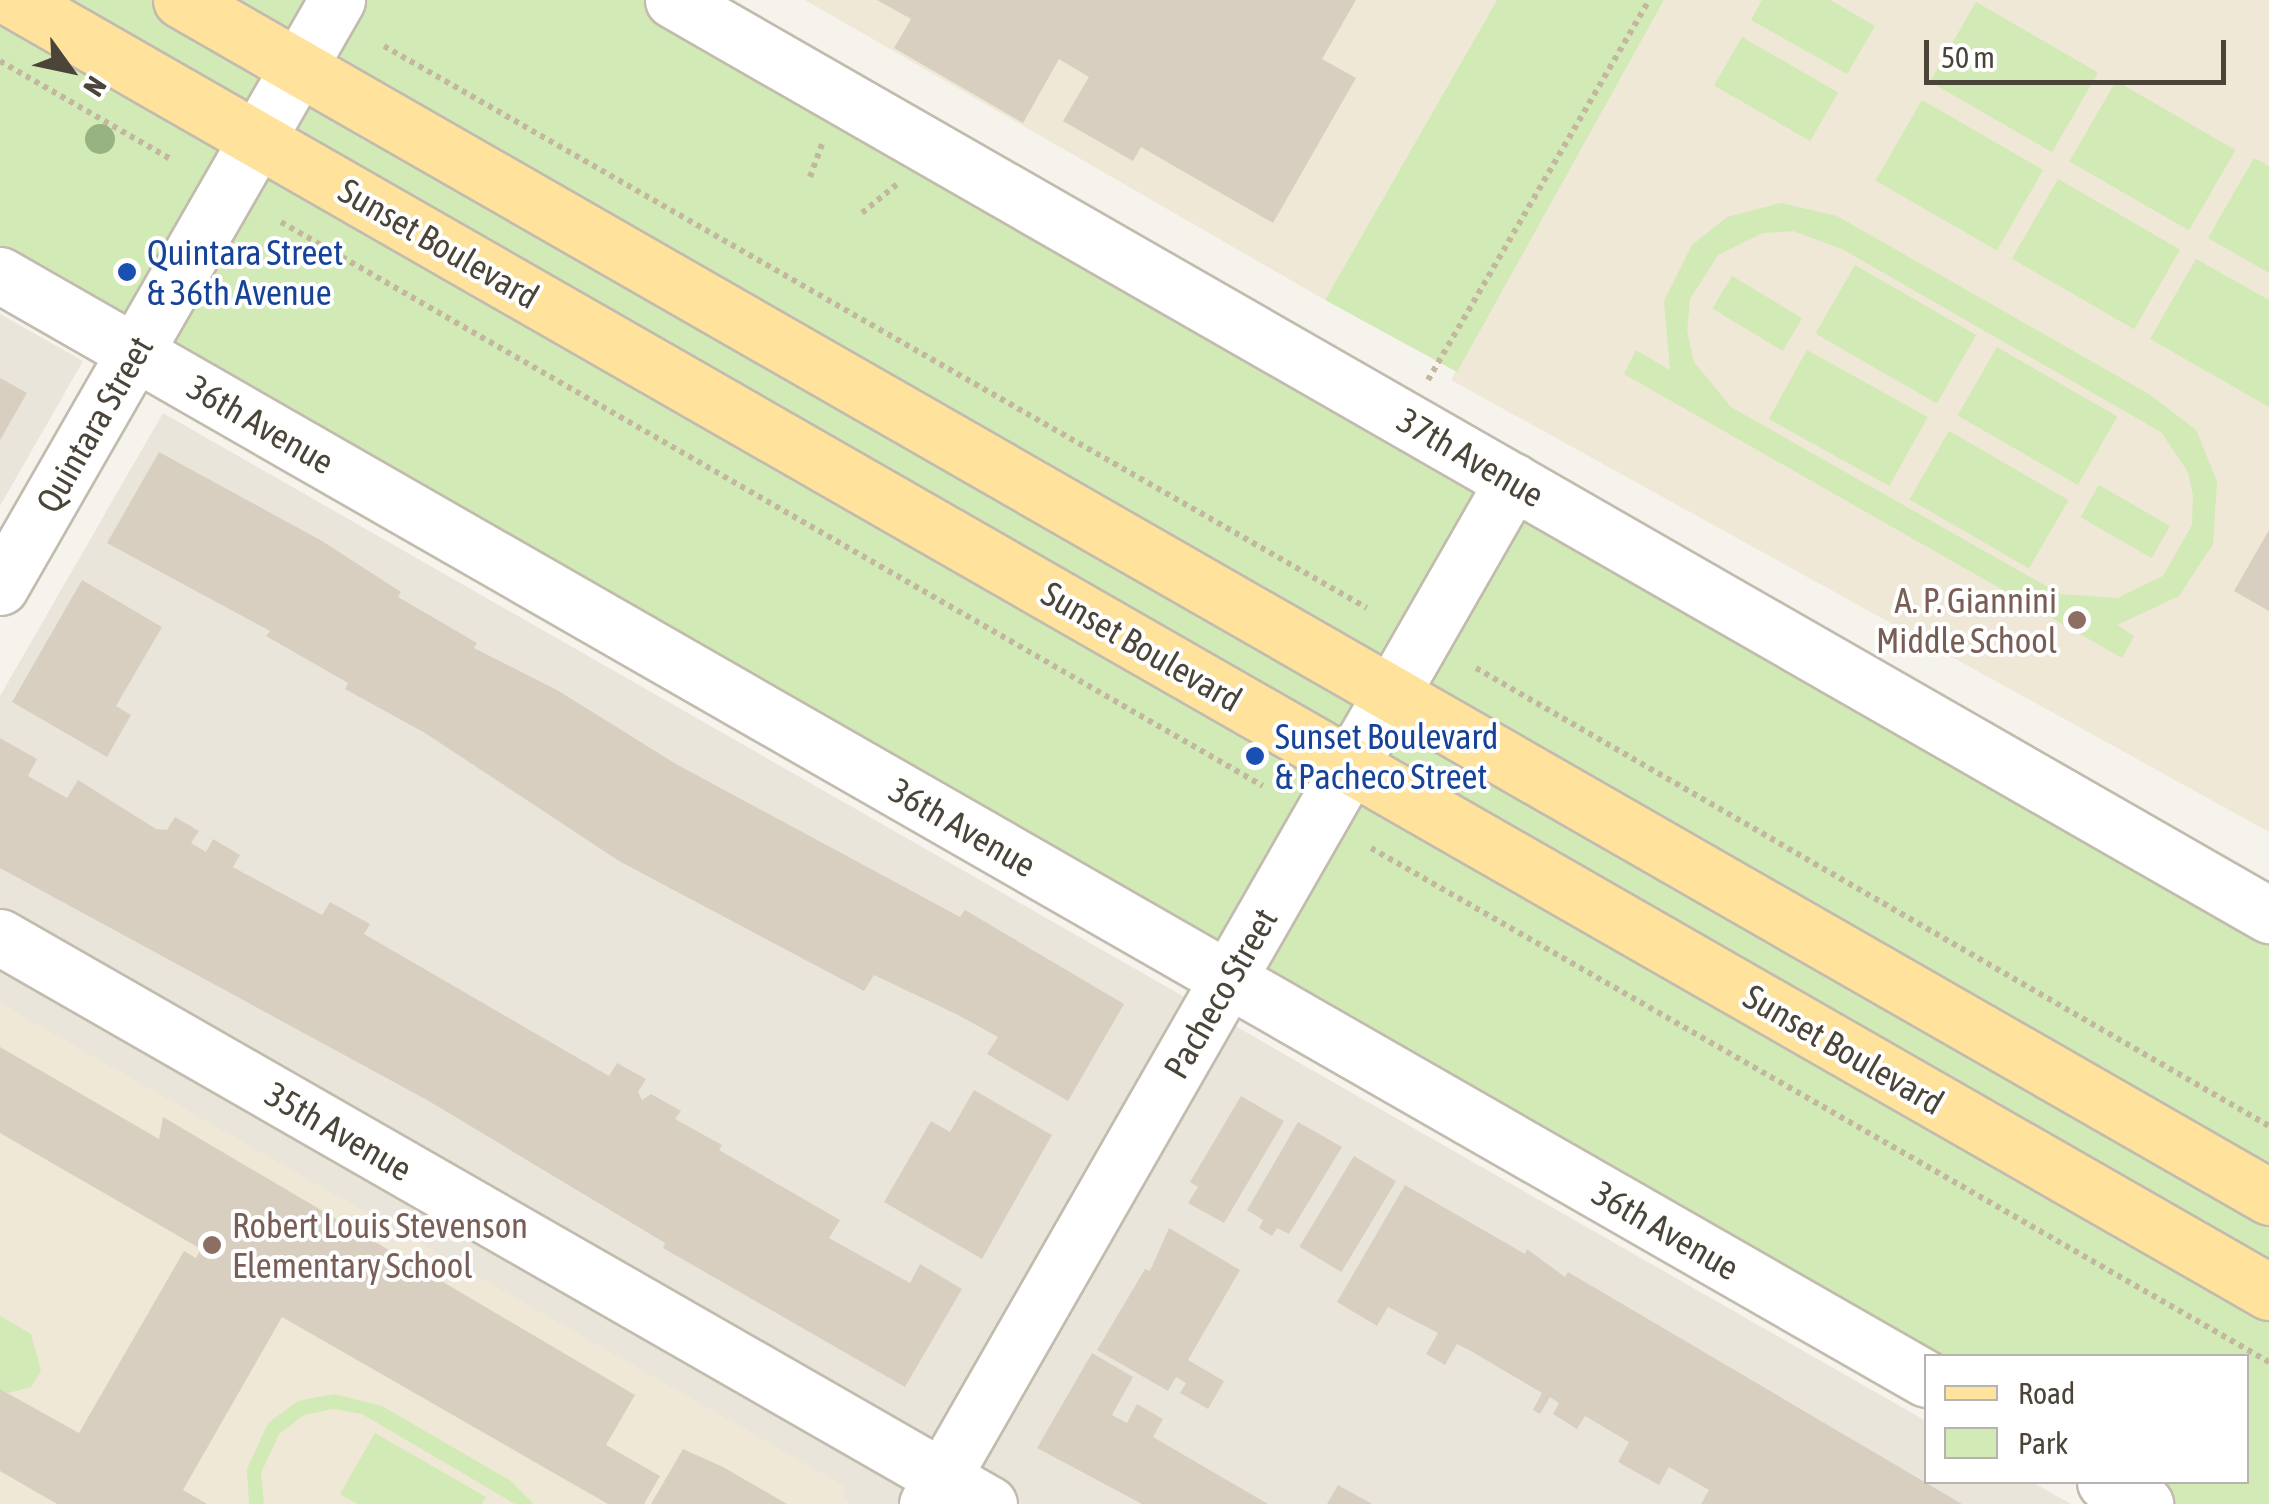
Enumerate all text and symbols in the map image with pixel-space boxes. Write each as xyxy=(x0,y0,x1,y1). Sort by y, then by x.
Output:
north arrow xyxy=(20,20,120,120)
scale bar xyxy=(1929,20,2232,82)
text: 50 m xyxy=(1941,40,1995,74)
text: N xyxy=(77,71,113,102)
street label: Sunset Boulevard xyxy=(332,169,546,317)
place label: Quintara Street & 36th Avenue xyxy=(147,231,343,313)
marker: Quintara Street & 36th Avenue xyxy=(116,261,138,283)
street label: Quintara Street xyxy=(27,329,161,519)
street label: 36th Avenue xyxy=(181,365,341,483)
street label: 37th Avenue xyxy=(1391,398,1551,516)
street label: Sunset Boulevard xyxy=(1035,572,1249,720)
place label: A. P. Giannini Middle School xyxy=(1876,579,2057,661)
marker: A. P. Giannini Middle School xyxy=(2066,609,2088,631)
place label: Sunset Boulevard & Pacheco Street xyxy=(1275,715,1498,797)
marker: Sunset Boulevard & Pacheco Street xyxy=(1244,745,1266,767)
street label: 36th Avenue xyxy=(883,768,1043,886)
street label: Pacheco Street xyxy=(1154,901,1286,1085)
street label: Sunset Boulevard xyxy=(1737,975,1951,1123)
street label: 35th Avenue xyxy=(259,1072,419,1190)
street label: 36th Avenue xyxy=(1586,1171,1746,1289)
place label: Robert Louis Stevenson Elementary School xyxy=(232,1204,528,1286)
marker: Robert Louis Stevenson Elementary School xyxy=(201,1234,223,1256)
legend xyxy=(1924,1354,2249,1484)
text: Road xyxy=(2018,1376,2075,1410)
text: Park xyxy=(2018,1426,2068,1460)

